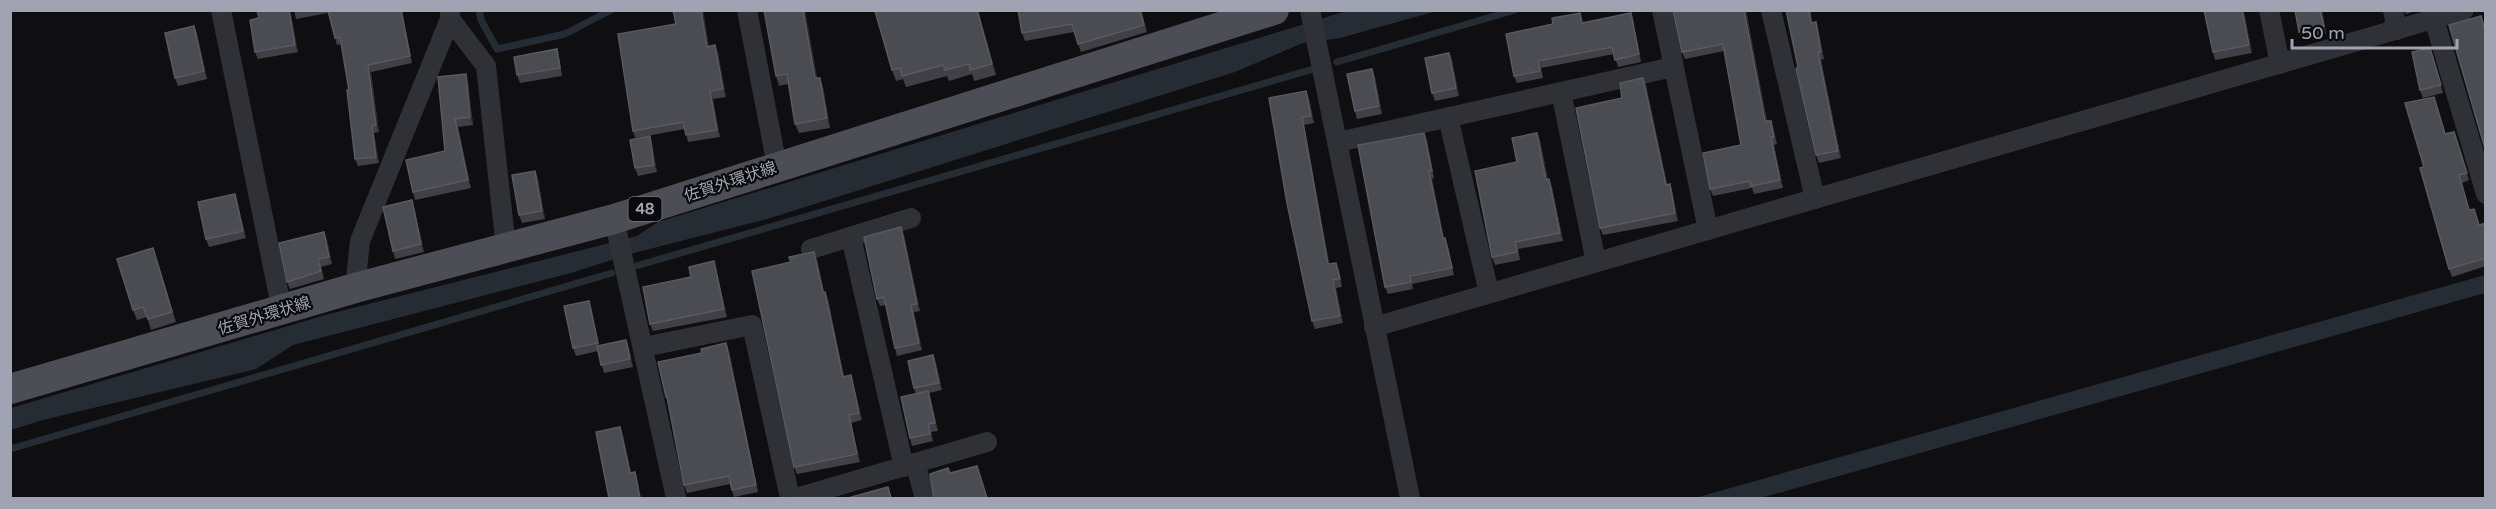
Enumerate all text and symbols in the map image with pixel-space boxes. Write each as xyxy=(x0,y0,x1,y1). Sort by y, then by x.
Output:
scale bar xyxy=(2292,12,2457,50)
text: 50 m xyxy=(2301,22,2345,44)
street label: 佐賀外環状線 xyxy=(682,158,779,206)
road number: 48 xyxy=(628,197,662,221)
street label: 佐賀外環状線 xyxy=(215,292,313,340)

